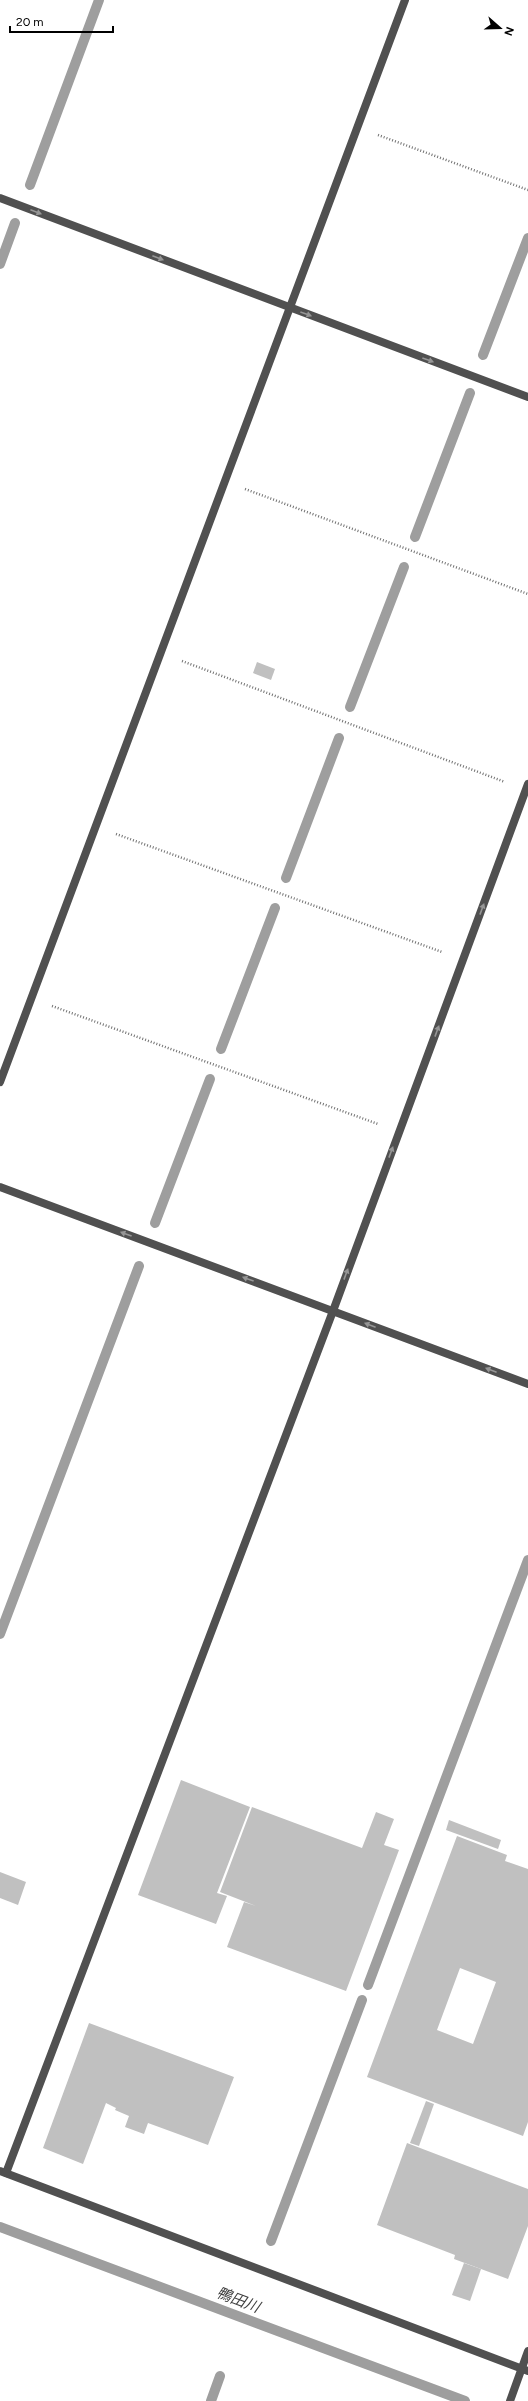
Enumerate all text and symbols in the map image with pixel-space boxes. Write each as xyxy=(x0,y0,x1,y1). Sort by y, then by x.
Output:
scale bar xyxy=(10,8,113,34)
north arrow xyxy=(480,8,520,48)
text: 20 m xyxy=(16,15,44,29)
text: N xyxy=(501,25,516,37)
one-way arrow xyxy=(31,210,43,216)
one-way arrow xyxy=(152,256,164,262)
one-way arrow xyxy=(300,312,312,318)
one-way arrow xyxy=(422,357,434,363)
one-way arrow xyxy=(479,902,485,914)
one-way arrow xyxy=(434,1024,440,1036)
one-way arrow xyxy=(389,1146,395,1158)
one-way arrow xyxy=(120,1231,132,1237)
one-way arrow xyxy=(344,1268,350,1280)
one-way arrow xyxy=(242,1276,254,1282)
one-way arrow xyxy=(363,1321,375,1327)
one-way arrow xyxy=(485,1367,497,1373)
water label: 鴨田川 xyxy=(214,2284,264,2317)

